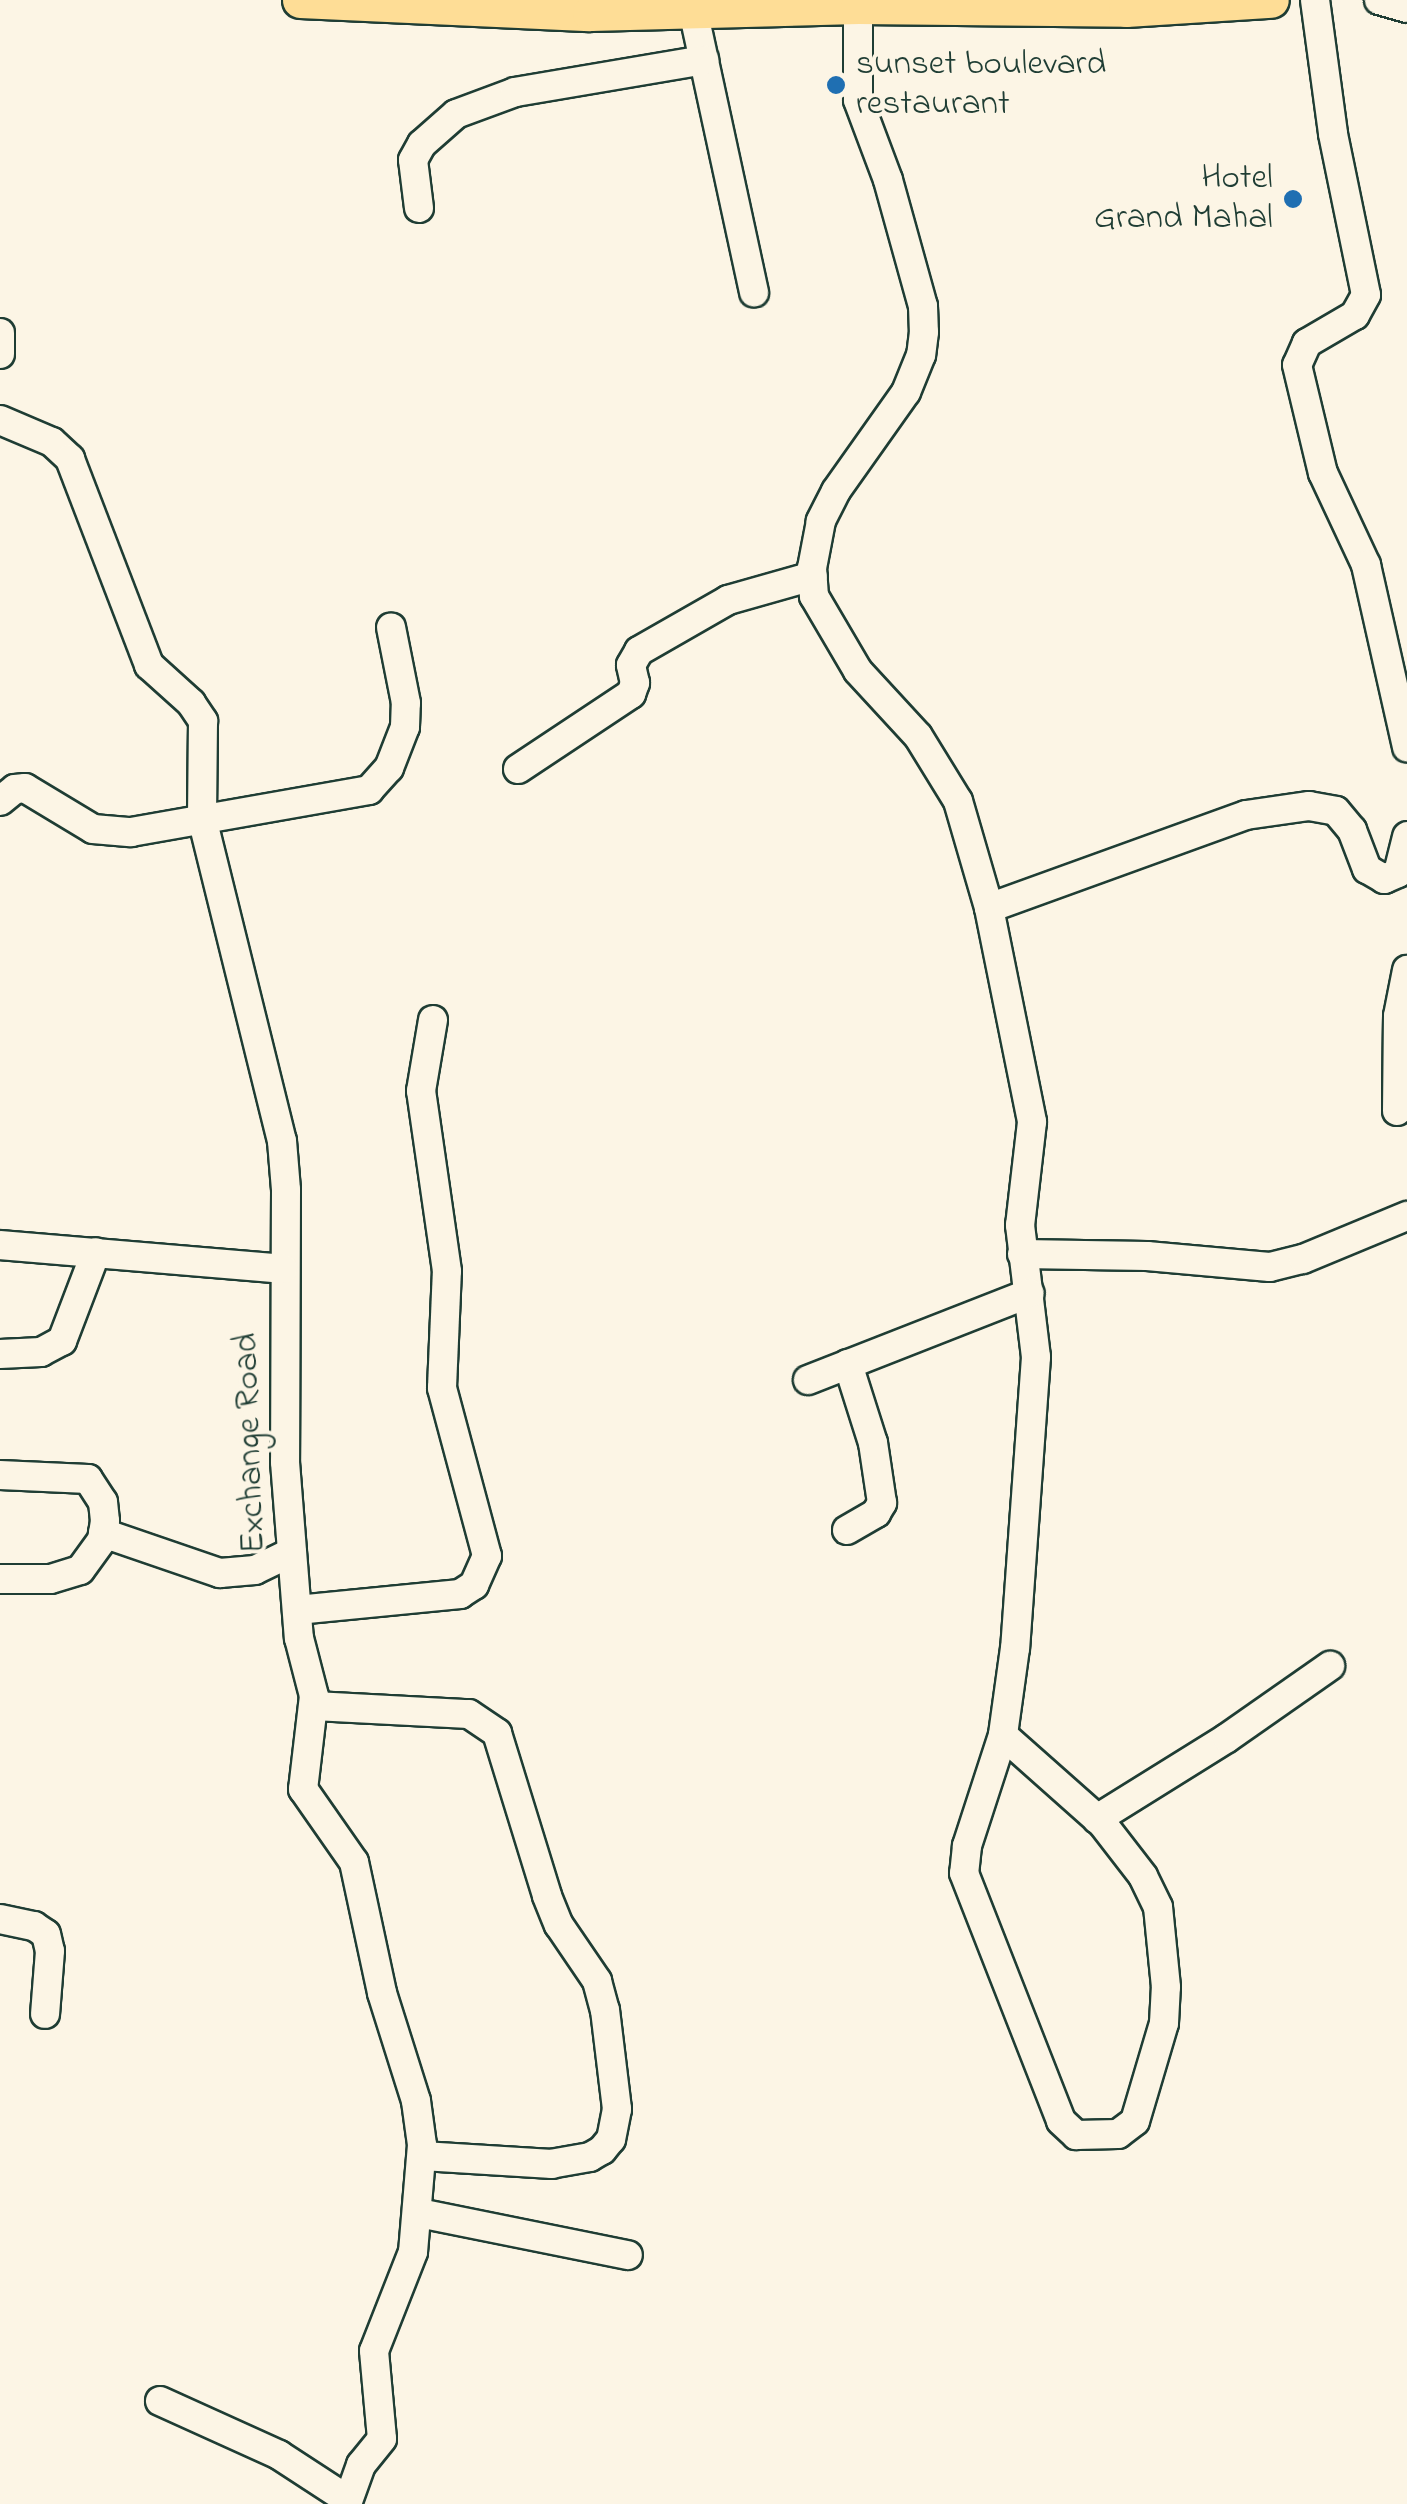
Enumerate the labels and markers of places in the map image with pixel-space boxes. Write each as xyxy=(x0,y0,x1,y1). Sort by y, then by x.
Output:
place label: sunset boulevard restaurant xyxy=(856,44,1106,126)
marker: sunset boulevard restaurant xyxy=(825,74,847,96)
place label: Hotel Grand Mahal xyxy=(1094,158,1273,240)
marker: Hotel Grand Mahal xyxy=(1282,188,1304,210)

